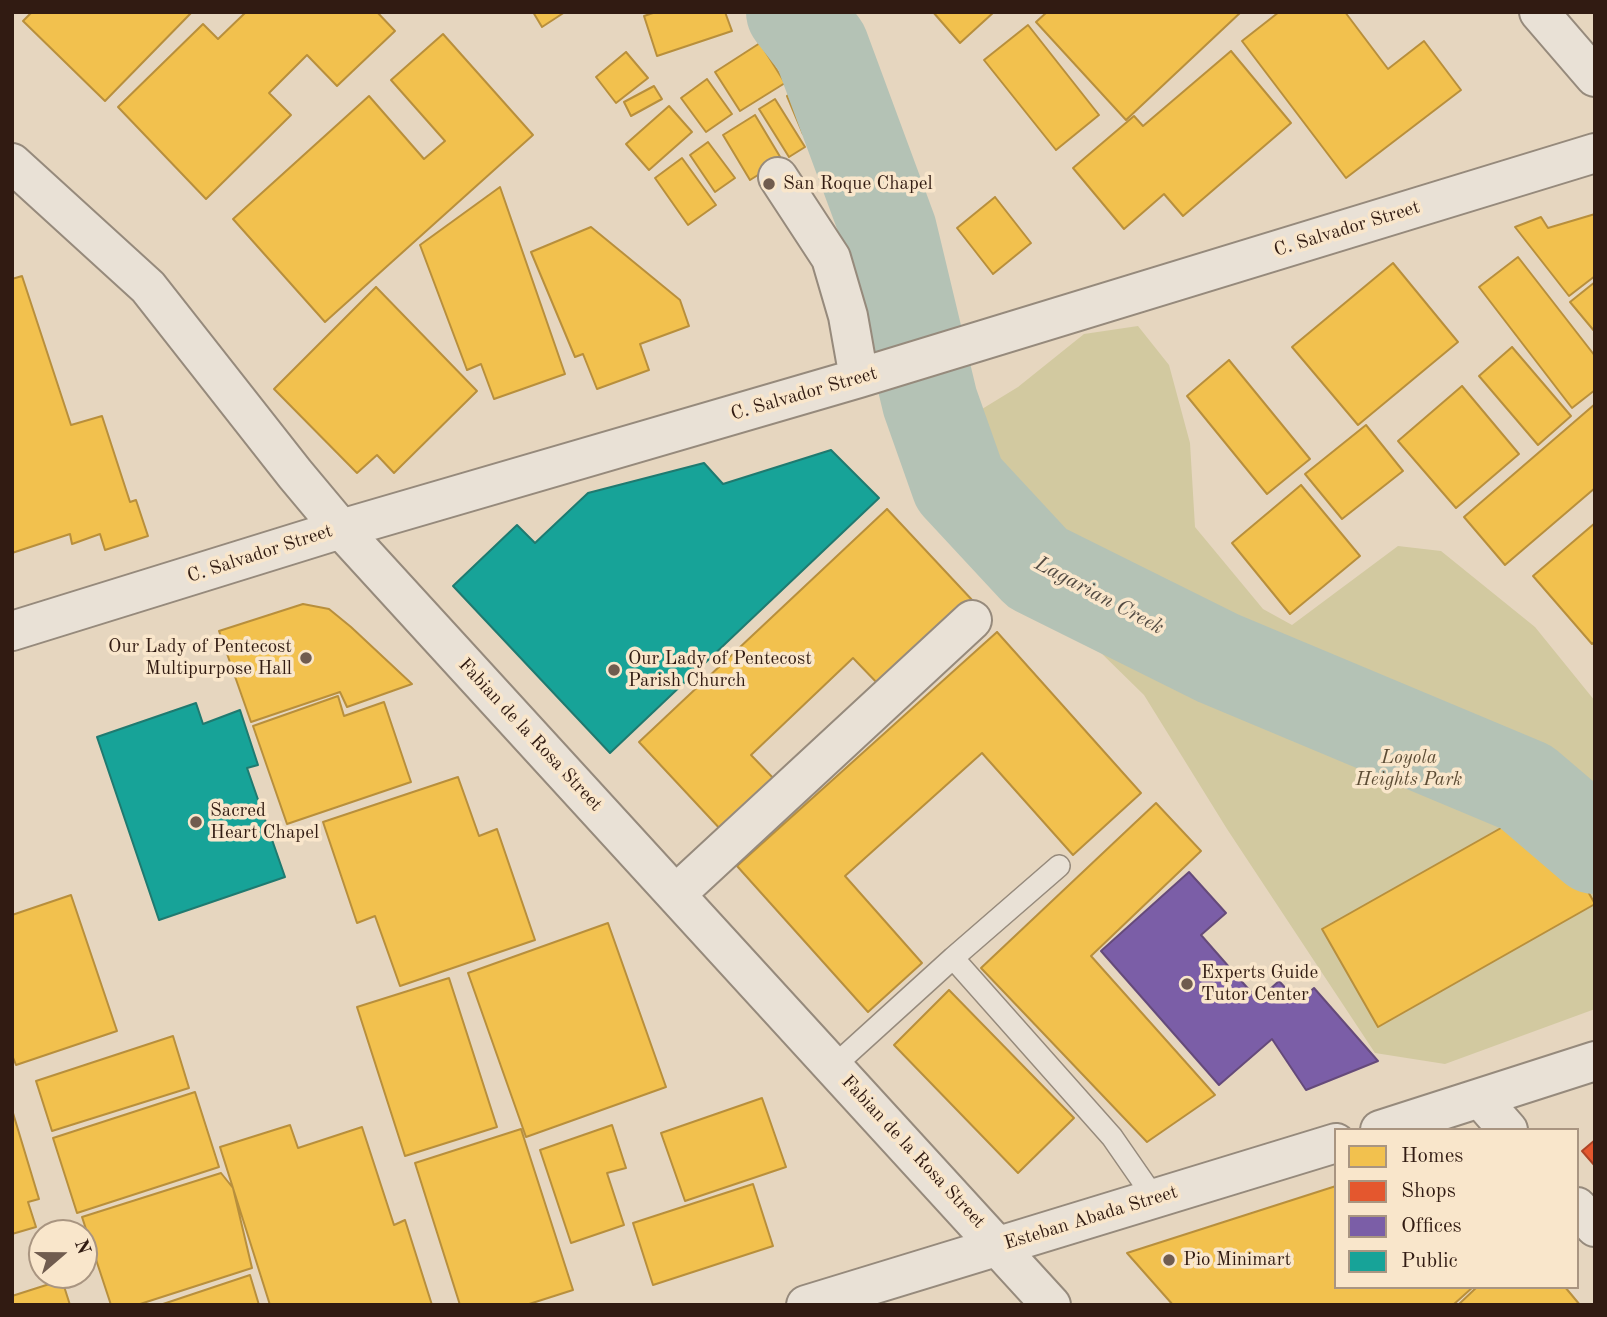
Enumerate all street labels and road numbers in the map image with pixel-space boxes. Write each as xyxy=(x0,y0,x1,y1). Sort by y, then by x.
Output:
street label: C. Salvador Street xyxy=(1271,196,1423,262)
street label: C. Salvador Street xyxy=(728,362,880,426)
street label: C. Salvador Street xyxy=(185,520,335,588)
street label: Fabian de la Rosa Street xyxy=(453,654,607,816)
street label: Fabian de la Rosa Street xyxy=(836,1071,990,1233)
street label: Esteban Abada Street xyxy=(1002,1181,1180,1255)

